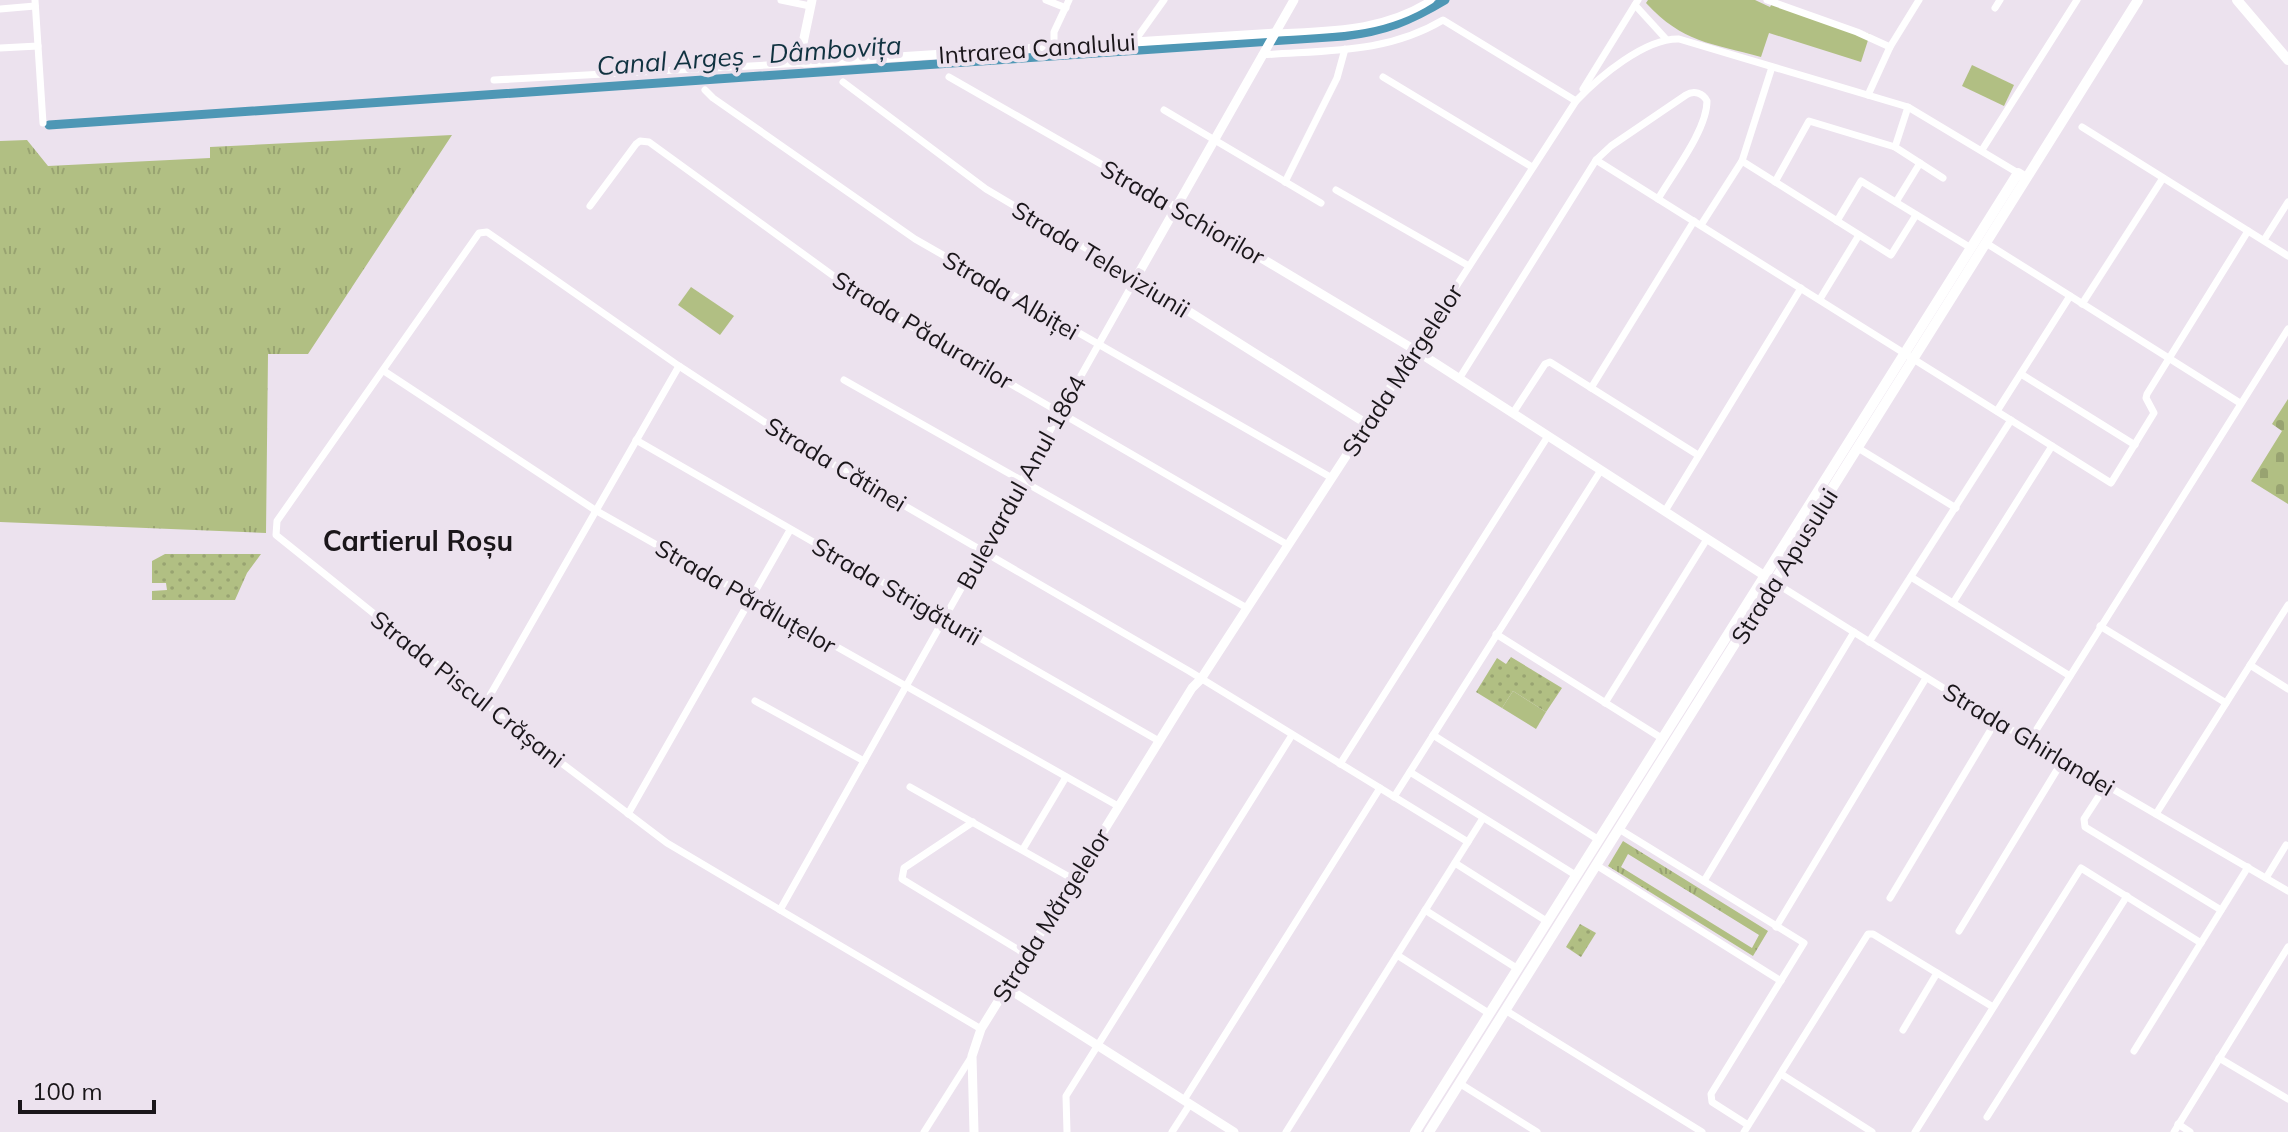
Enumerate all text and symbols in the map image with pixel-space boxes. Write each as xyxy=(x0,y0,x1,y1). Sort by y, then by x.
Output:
street label: Intrarea Canalului xyxy=(937,26,1137,70)
water label: Canal Argeș - Dâmbovița xyxy=(596,28,902,82)
street label: Strada Schiorilor xyxy=(1096,153,1271,271)
street label: Strada Televiziunii xyxy=(1007,194,1195,324)
street label: Strada Albiței xyxy=(937,244,1084,347)
street label: Strada Pădurarilor xyxy=(827,264,1019,396)
street label: Strada Mărgelelor xyxy=(1335,278,1469,462)
street label: Bulevardul Anul 1864 xyxy=(950,370,1092,594)
street label: Strada Cătinei xyxy=(760,410,912,518)
street label: Strada Apusului xyxy=(1724,482,1844,650)
district label: Cartierul Roșu xyxy=(323,523,513,559)
street label: Strada Strigăturii xyxy=(807,530,987,652)
street label: Strada Părăluțelor xyxy=(650,532,842,661)
street label: Strada Piscul Crășani xyxy=(364,604,571,775)
street label: Strada Ghirlandei xyxy=(1938,676,2120,802)
street label: Strada Mărgelelor xyxy=(985,822,1117,1007)
scale bar xyxy=(20,1064,154,1114)
text: 100 m xyxy=(32,1076,103,1106)

